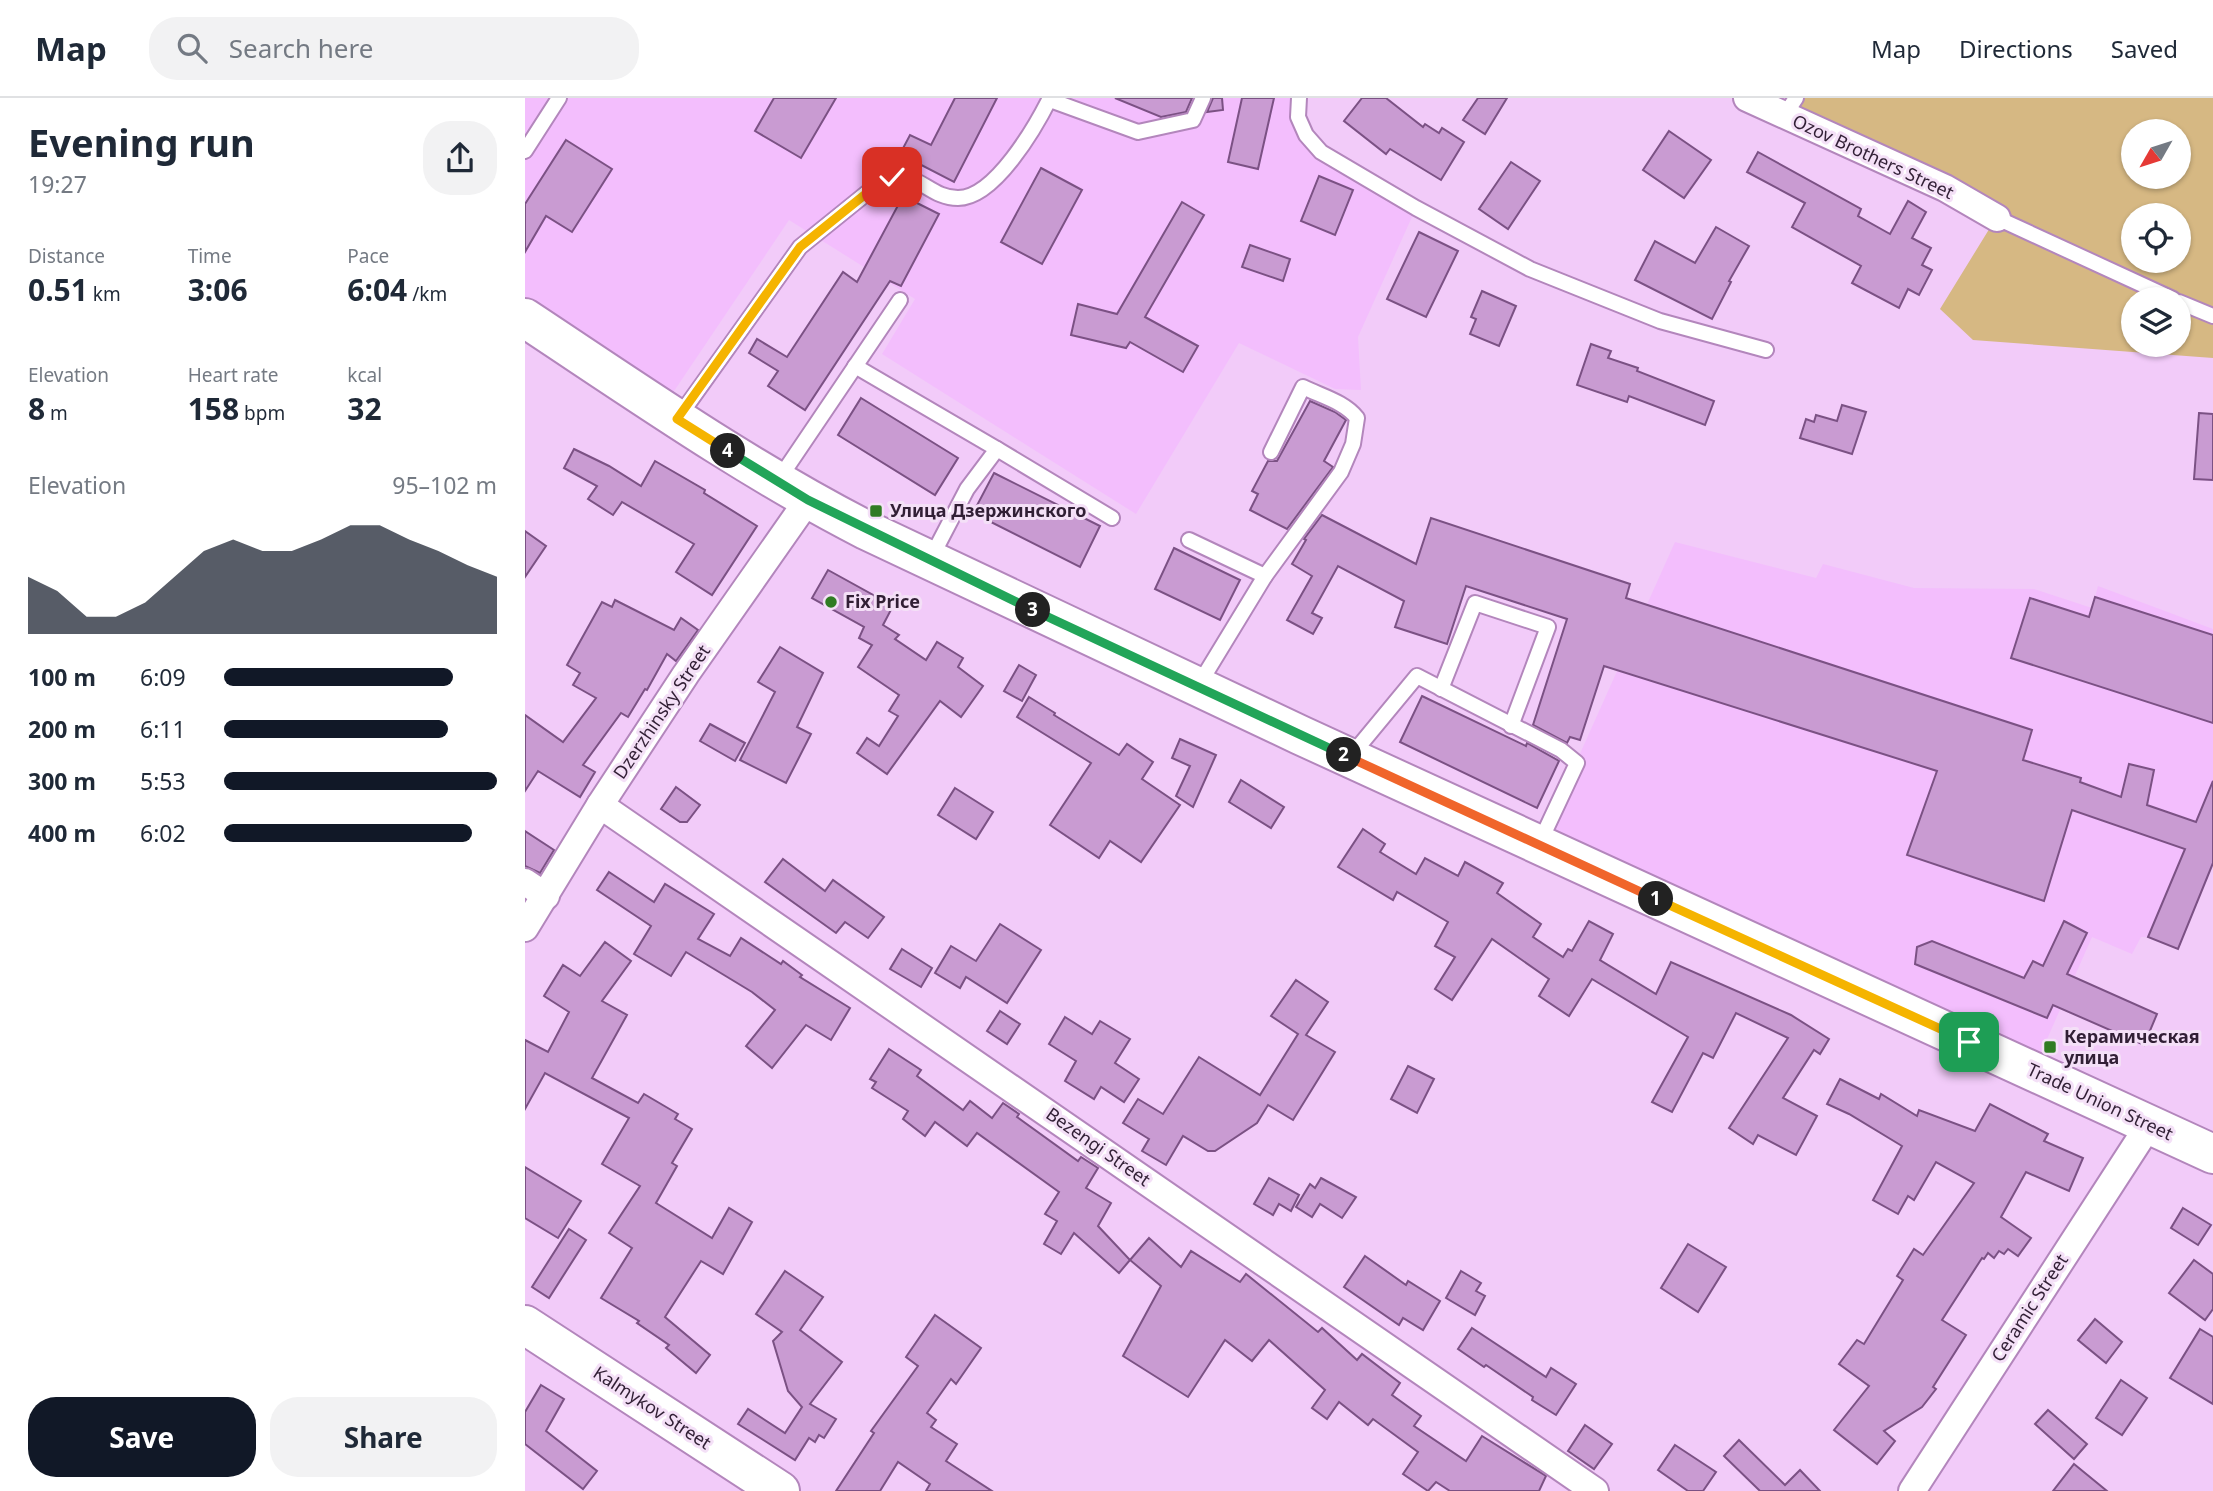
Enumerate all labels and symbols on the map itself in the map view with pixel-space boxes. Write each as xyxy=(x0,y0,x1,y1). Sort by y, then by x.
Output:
street label: Ozov Brothers Street xyxy=(1789,108,1958,204)
north arrow xyxy=(2121,119,2191,189)
pin xyxy=(862,147,922,207)
pin: 4 xyxy=(711,434,745,468)
place label: Улица Дзержинского xyxy=(890,498,1086,522)
marker: Улица Дзержинского xyxy=(868,503,884,519)
place label: Fix Price xyxy=(845,589,920,613)
pin: 3 xyxy=(1015,592,1051,628)
marker: Fix Price xyxy=(823,594,839,610)
street label: Dzerzhinsky Street xyxy=(607,639,715,783)
pin: 2 xyxy=(1327,738,1361,772)
pin: 1 xyxy=(1639,882,1673,916)
pin xyxy=(1939,1012,1999,1072)
place label: Керамическая улица xyxy=(2063,1024,2200,1069)
marker: Керамическая улица xyxy=(2042,1039,2058,1055)
street label: Trade Union Street xyxy=(2024,1057,2178,1146)
street label: Bezengi Street xyxy=(1042,1101,1156,1191)
street label: Ceramic Street xyxy=(1985,1249,2073,1366)
street label: Kalmykov Street xyxy=(589,1360,717,1455)

